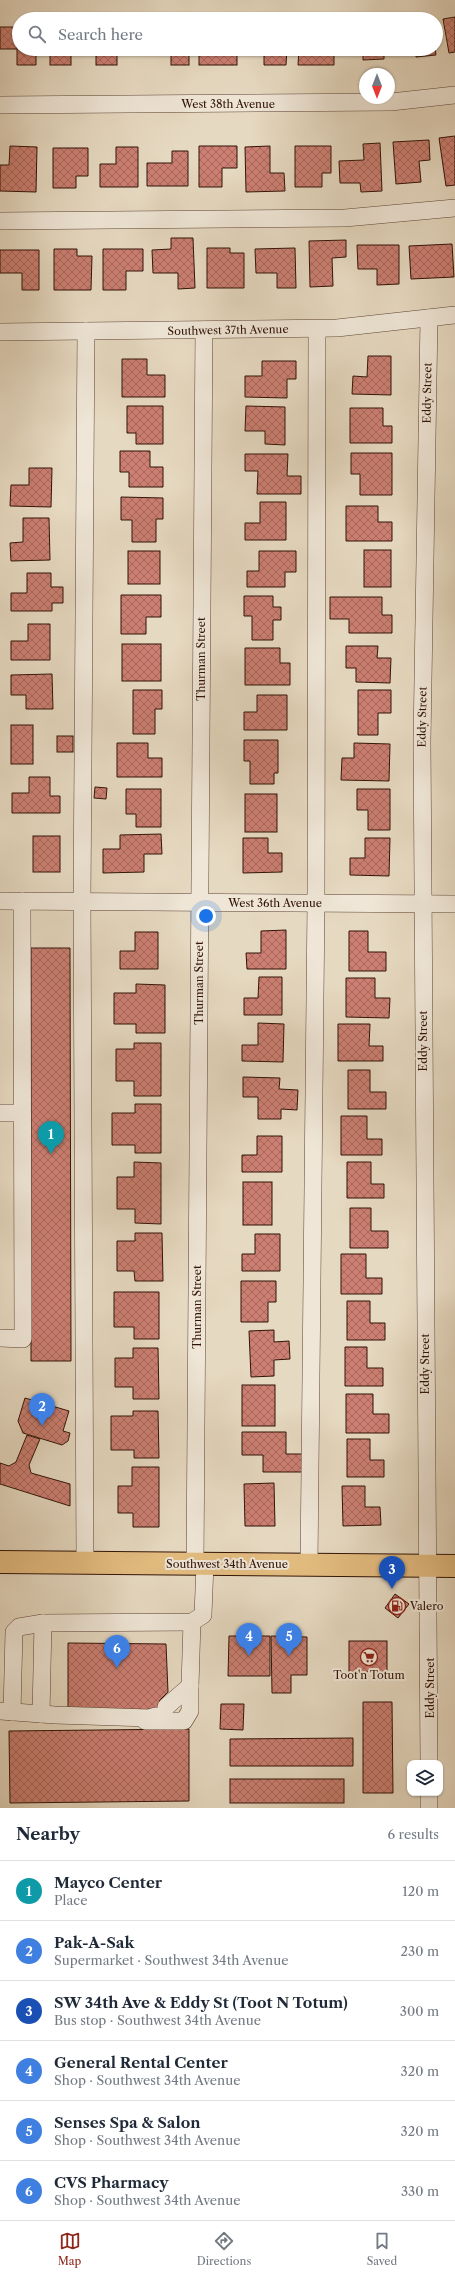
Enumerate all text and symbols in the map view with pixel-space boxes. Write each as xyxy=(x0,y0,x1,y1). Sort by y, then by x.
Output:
search box xyxy=(12,12,443,56)
icon: search xyxy=(26,23,48,45)
text: Search here xyxy=(58,25,143,44)
north arrow xyxy=(359,68,395,104)
street label: West 38th Avenue xyxy=(180,97,275,111)
street label: Southwest 37th Avenue xyxy=(167,322,289,338)
street label: Eddy Street xyxy=(419,362,435,424)
street label: Thurman Street xyxy=(194,617,208,701)
street label: Eddy Street xyxy=(414,686,430,748)
street label: West 36th Avenue xyxy=(227,896,322,910)
your location xyxy=(196,906,216,926)
street label: Thurman Street xyxy=(192,941,206,1025)
street label: Eddy Street xyxy=(416,1011,430,1071)
pin: 1 xyxy=(38,1121,64,1154)
street label: Thurman Street xyxy=(190,1265,204,1349)
street label: Eddy Street xyxy=(418,1334,432,1394)
pin: 2 xyxy=(29,1393,55,1426)
pin: 3 xyxy=(379,1556,405,1589)
street label: Southwest 34th Avenue xyxy=(166,1557,288,1571)
fuel station icon: Valero xyxy=(387,1596,407,1616)
place label: Valero xyxy=(409,1599,444,1613)
pin: 4 xyxy=(236,1623,262,1656)
pin: 5 xyxy=(276,1623,302,1656)
pin: 6 xyxy=(104,1635,130,1668)
supermarket icon: Toot'n Totum xyxy=(359,1647,379,1667)
street label: Eddy Street xyxy=(423,1658,437,1718)
place label: Toot'n Totum xyxy=(333,1668,405,1682)
map controls xyxy=(407,1760,443,1796)
button: layers xyxy=(407,1760,443,1796)
text: Nearby xyxy=(16,1824,80,1844)
text: 6 results xyxy=(388,1826,439,1842)
text: Mayco Center xyxy=(54,1873,162,1892)
text: 1 xyxy=(26,1883,32,1899)
text: 120 m xyxy=(402,1883,439,1899)
text: Place xyxy=(54,1892,87,1908)
text: Pak-A-Sak xyxy=(54,1933,134,1952)
text: 2 xyxy=(25,1943,33,1959)
text: 230 m xyxy=(401,1943,439,1959)
text: Supermarket · Southwest 34th Avenue xyxy=(54,1952,289,1968)
text: SW 34th Ave & Eddy St (Toot N Totum) xyxy=(54,1993,348,2012)
text: 3 xyxy=(25,2003,33,2019)
text: 300 m xyxy=(400,2003,439,2019)
text: Bus stop · Southwest 34th Avenue xyxy=(54,2012,261,2028)
text: General Rental Center xyxy=(54,2053,228,2072)
text: 4 xyxy=(25,2063,33,2079)
text: 320 m xyxy=(401,2063,439,2079)
text: Shop · Southwest 34th Avenue xyxy=(54,2072,241,2088)
text: Senses Spa & Salon xyxy=(54,2113,201,2132)
text: 5 xyxy=(25,2123,33,2139)
text: 320 m xyxy=(401,2123,439,2139)
text: Shop · Southwest 34th Avenue xyxy=(54,2132,241,2148)
text: CVS Pharmacy xyxy=(54,2173,168,2192)
text: 6 xyxy=(25,2183,33,2199)
text: 330 m xyxy=(401,2183,439,2199)
text: Shop · Southwest 34th Avenue xyxy=(54,2192,241,2208)
tab: Map xyxy=(58,2230,81,2268)
tab: Directions xyxy=(197,2230,251,2268)
tab: Saved xyxy=(367,2230,397,2268)

